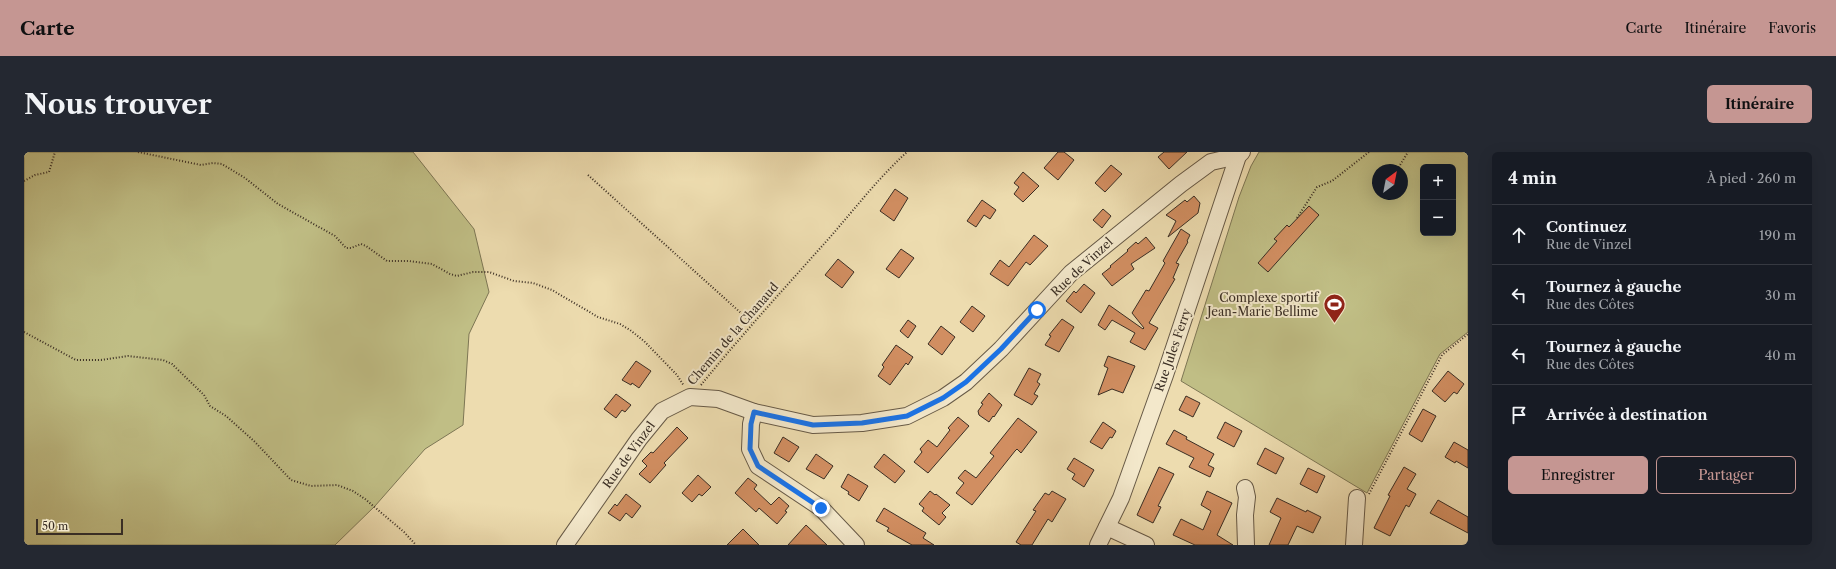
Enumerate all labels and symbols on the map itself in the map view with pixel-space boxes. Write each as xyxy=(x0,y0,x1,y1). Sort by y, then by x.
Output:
north arrow xyxy=(1372,164,1408,200)
street label: Rue de Vinzel xyxy=(1048,234,1116,299)
street label: Chemin de la Chanaud xyxy=(684,279,782,388)
place label: Complexe sportif Jean-Marie Bellime xyxy=(1205,290,1320,319)
sports icon: Complexe sportif Jean-Marie Bellime xyxy=(1321,292,1347,325)
route start xyxy=(1028,301,1046,319)
street label: Rue Jules Ferry xyxy=(1151,306,1194,393)
street label: Rue de Vinzel xyxy=(599,418,658,491)
route end xyxy=(812,499,830,517)
scale bar xyxy=(36,517,123,536)

